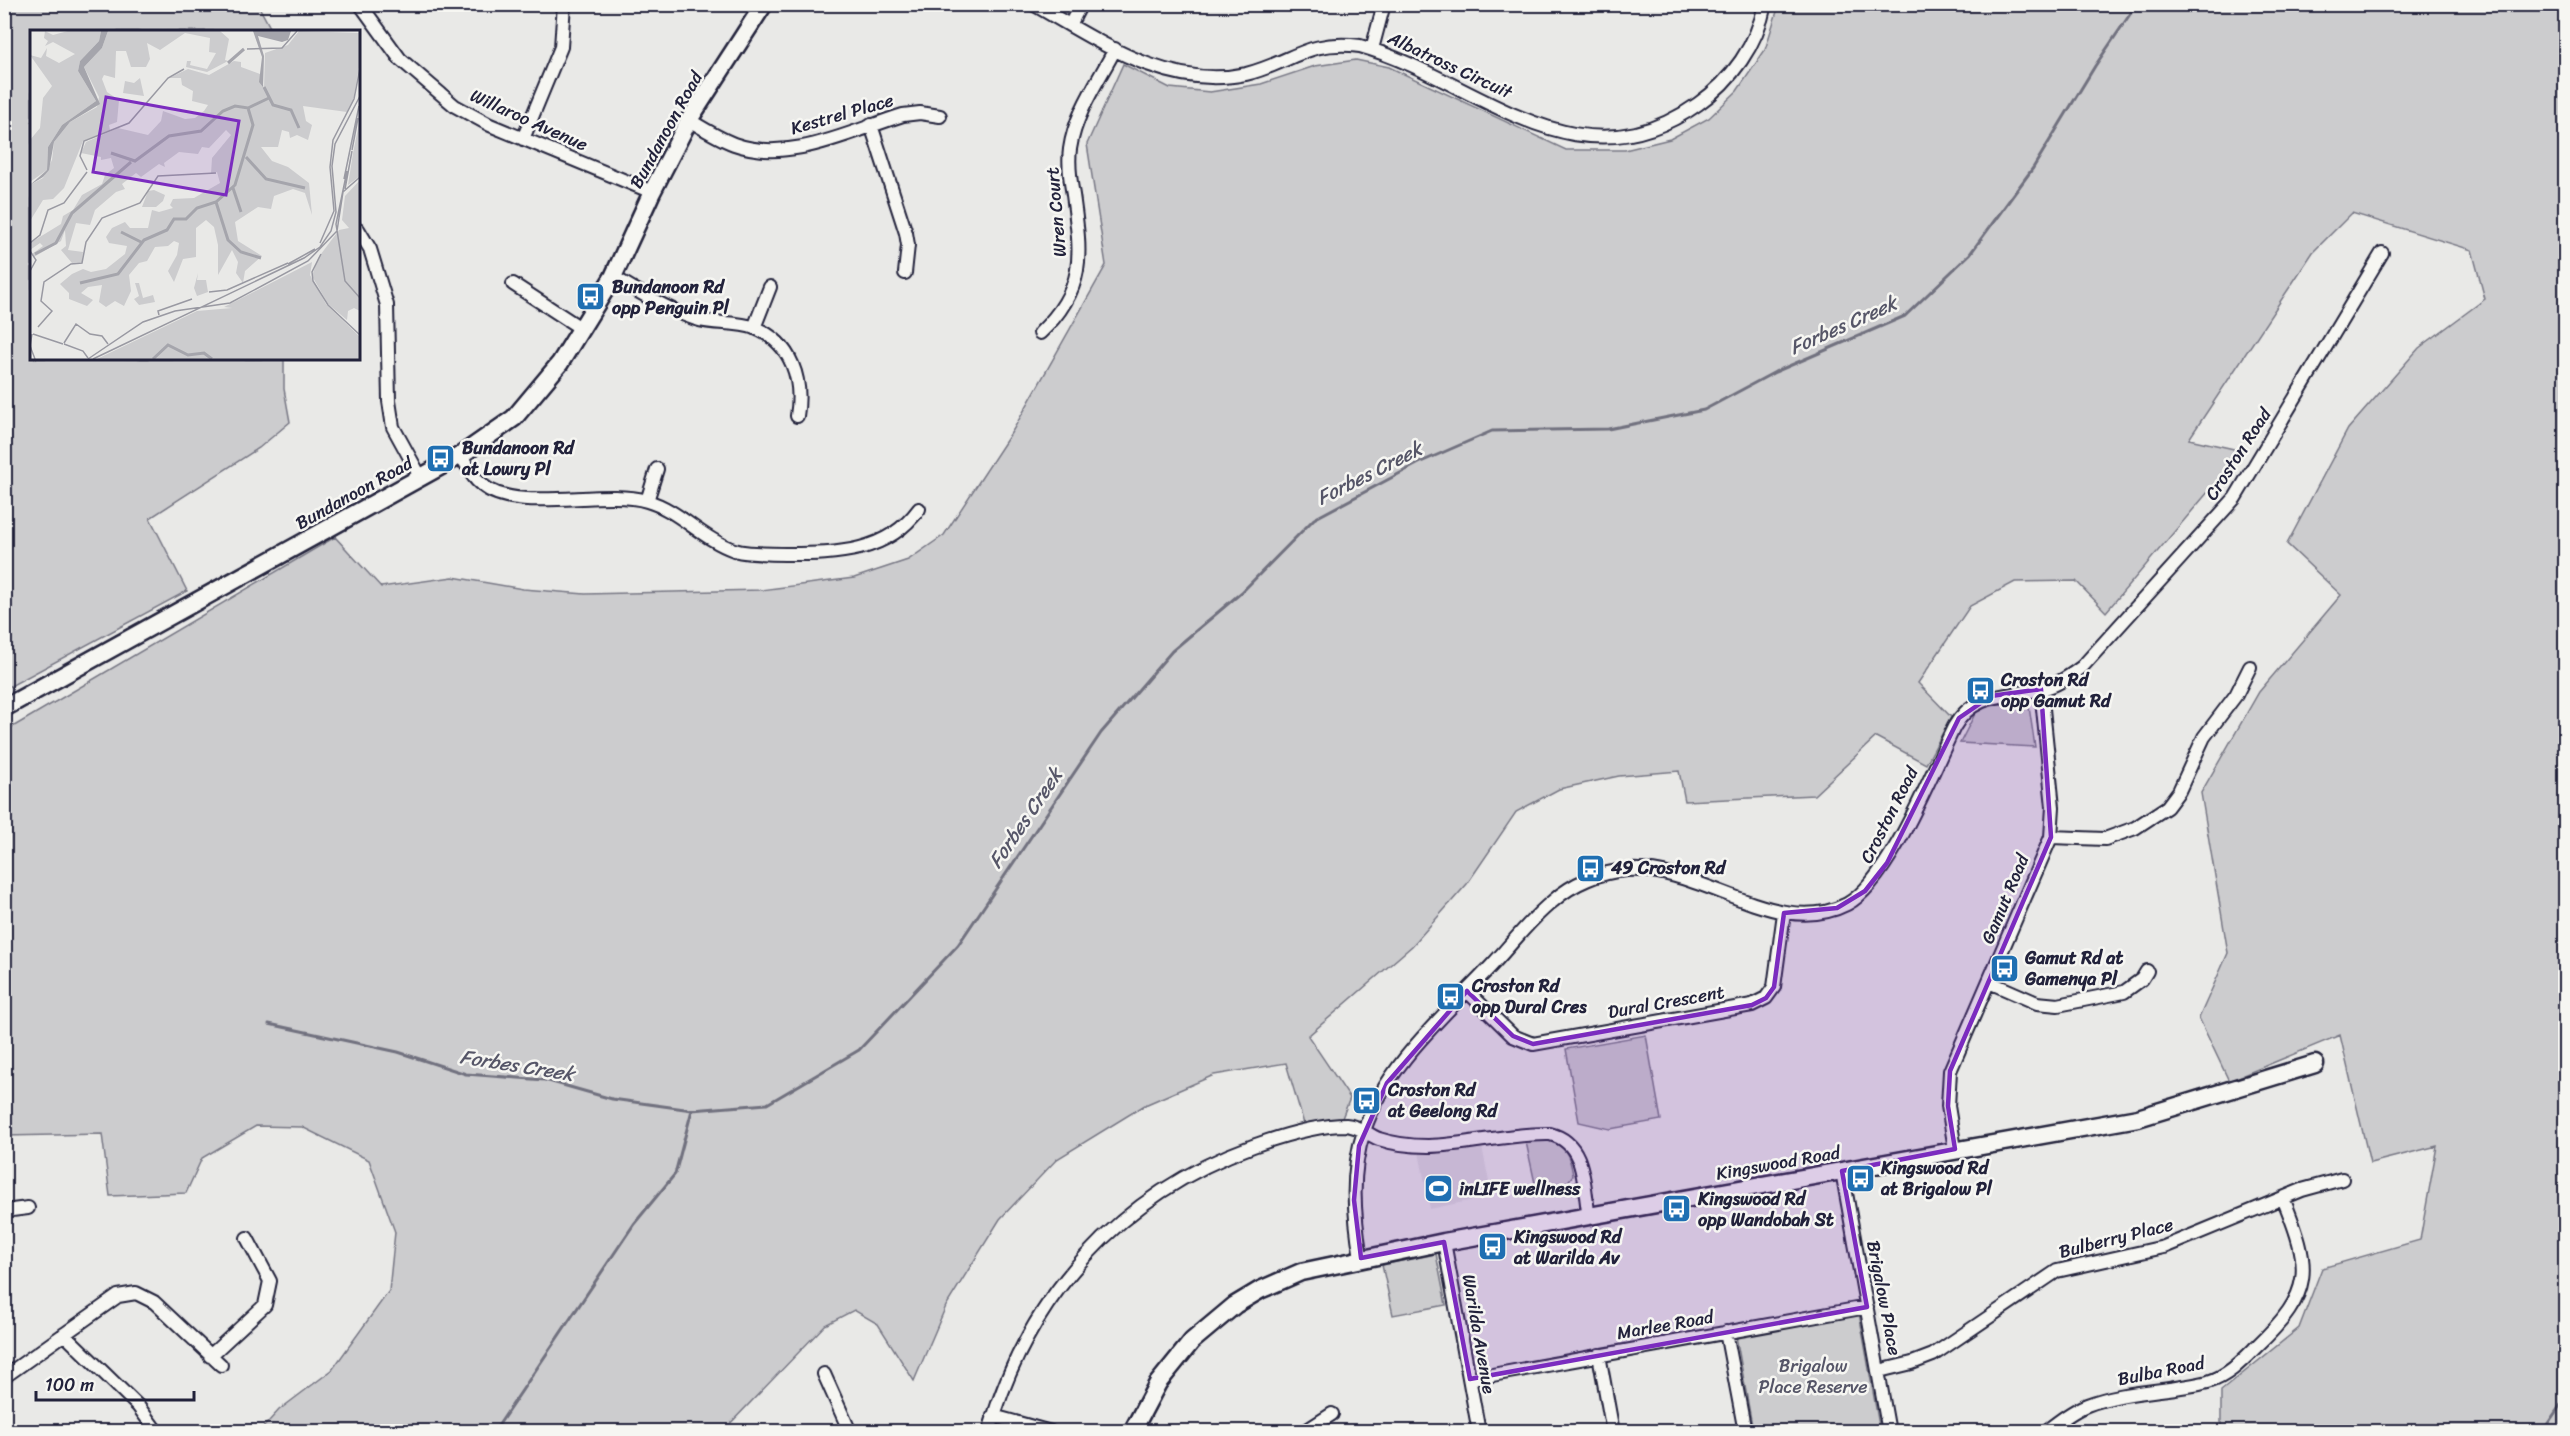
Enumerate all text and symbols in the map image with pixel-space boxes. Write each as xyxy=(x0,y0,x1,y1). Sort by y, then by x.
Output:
street label: Albatross Circuit xyxy=(1382,22,1518,108)
inset map xyxy=(30,30,360,360)
street label: Bundanoon Road xyxy=(620,64,712,195)
street label: Willaroo Avenue xyxy=(465,80,593,160)
street label: Kestrel Place xyxy=(787,84,897,144)
street label: Wren Court xyxy=(1036,166,1076,258)
place label: Bundanoon Rd opp Penguin Pl xyxy=(612,271,730,324)
bus stop icon: Bundanoon Rd opp Penguin Pl xyxy=(575,281,607,313)
water label: Forbes Creek xyxy=(1784,285,1905,365)
street label: Croston Road xyxy=(2196,400,2281,507)
water label: Forbes Creek xyxy=(1310,431,1430,515)
place label: Bundanoon Rd at Lowry Pl xyxy=(461,432,575,485)
bus stop icon: Bundanoon Rd at Lowry Pl xyxy=(425,442,457,474)
street label: Bundanoon Road xyxy=(289,447,420,539)
place label: Croston Rd opp Gamut Rd xyxy=(2000,664,2112,717)
bus stop icon: Croston Rd opp Gamut Rd xyxy=(1964,674,1996,706)
water label: Forbes Creek xyxy=(979,759,1073,876)
street label: Croston Road xyxy=(1851,760,1928,869)
street label: Gamut Road xyxy=(1972,848,2039,949)
bus stop icon: 49 Croston Rd xyxy=(1574,852,1606,884)
place label: 49 Croston Rd xyxy=(1610,852,1727,884)
place label: Gamut Rd at Gamenya Pl xyxy=(2024,942,2123,995)
bus stop icon: Gamut Rd at Gamenya Pl xyxy=(1988,952,2020,984)
place label: Croston Rd opp Dural Cres xyxy=(1471,970,1587,1023)
street label: Dural Crescent xyxy=(1605,976,1727,1028)
bus stop icon: Croston Rd opp Dural Cres xyxy=(1435,980,1467,1012)
water label: Forbes Creek xyxy=(457,1039,579,1092)
place label: Croston Rd at Geelong Rd xyxy=(1387,1074,1498,1127)
bus stop icon: Croston Rd at Geelong Rd xyxy=(1351,1084,1383,1116)
street label: Kingswood Road xyxy=(1714,1136,1844,1190)
place label: Kingswood Rd at Brigalow Pl xyxy=(1880,1152,1993,1205)
bus stop icon: Kingswood Rd at Brigalow Pl xyxy=(1844,1162,1876,1194)
sports icon: inLIFE wellness xyxy=(1422,1173,1454,1205)
place label: inLIFE wellness xyxy=(1459,1173,1581,1205)
place label: Kingswood Rd opp Wandobah St xyxy=(1697,1183,1834,1236)
bus stop icon: Kingswood Rd opp Wandobah St xyxy=(1661,1193,1693,1225)
street label: Bulberry Place xyxy=(2055,1208,2177,1268)
place label: Kingswood Rd at Warilda Av xyxy=(1513,1221,1623,1274)
bus stop icon: Kingswood Rd at Warilda Av xyxy=(1477,1231,1509,1263)
street label: Brigalow Place xyxy=(1857,1238,1911,1358)
street label: Warilda Avenue xyxy=(1453,1272,1505,1397)
street label: Marlee Road xyxy=(1614,1301,1717,1349)
street label: Bulba Road xyxy=(2115,1347,2209,1395)
park label: Brigalow Place Reserve xyxy=(1758,1350,1868,1403)
scale bar xyxy=(36,1364,194,1402)
text: 100 m xyxy=(45,1369,94,1401)

